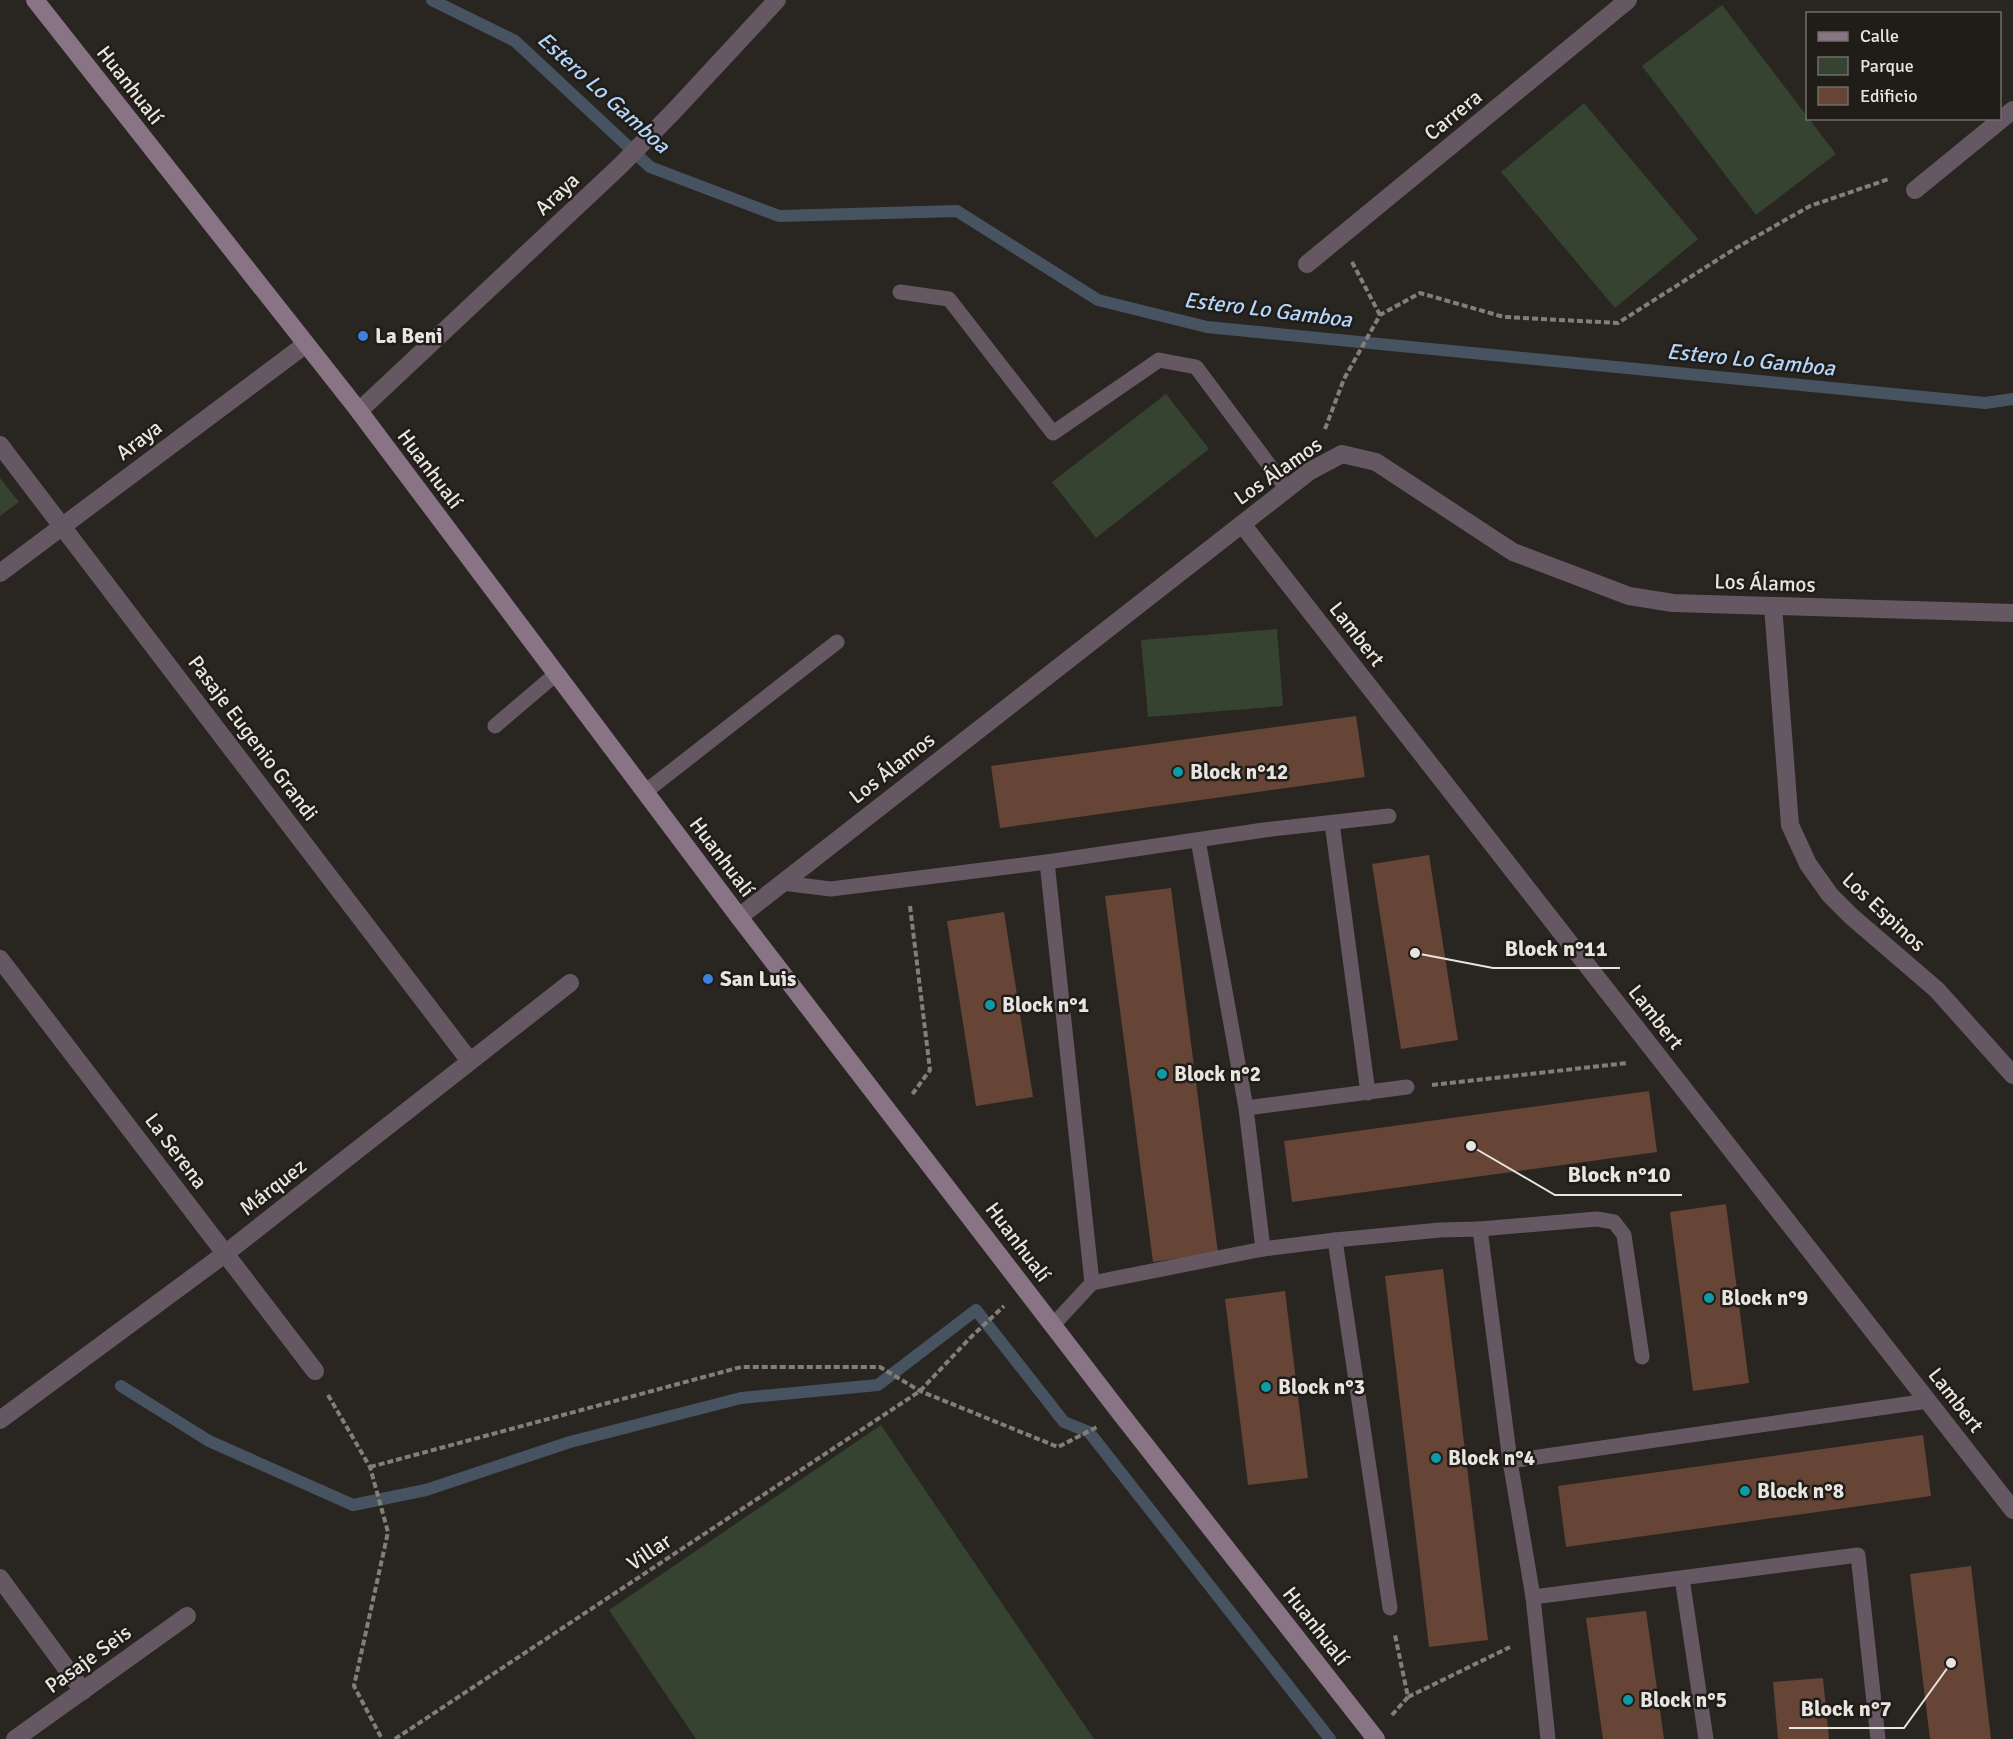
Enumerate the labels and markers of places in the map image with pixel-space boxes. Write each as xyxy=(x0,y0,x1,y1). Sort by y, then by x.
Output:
place label: La Beni xyxy=(375,323,442,349)
marker: La Beni xyxy=(356,329,370,343)
place label: Block n°12 xyxy=(1190,759,1288,785)
marker: Block n°12 xyxy=(1171,765,1185,779)
callout: Block n°11 xyxy=(1493,928,1620,968)
place label: San Luis xyxy=(720,966,796,992)
marker: San Luis xyxy=(701,972,715,986)
place label: Block n°1 xyxy=(1002,992,1089,1018)
marker: Block n°1 xyxy=(983,998,997,1012)
place label: Block n°2 xyxy=(1174,1061,1261,1087)
marker: Block n°2 xyxy=(1155,1067,1169,1081)
callout: Block n°10 xyxy=(1555,1155,1682,1195)
place label: Block n°9 xyxy=(1721,1285,1808,1311)
marker: Block n°9 xyxy=(1702,1291,1716,1305)
place label: Block n°3 xyxy=(1278,1374,1365,1400)
marker: Block n°3 xyxy=(1259,1380,1273,1394)
place label: Block n°4 xyxy=(1448,1445,1535,1471)
marker: Block n°4 xyxy=(1429,1451,1443,1465)
place label: Block n°8 xyxy=(1757,1478,1844,1504)
marker: Block n°8 xyxy=(1738,1484,1752,1498)
place label: Block n°5 xyxy=(1640,1687,1727,1713)
callout: Block n°7 xyxy=(1789,1688,1904,1728)
marker: Block n°5 xyxy=(1621,1693,1635,1707)

